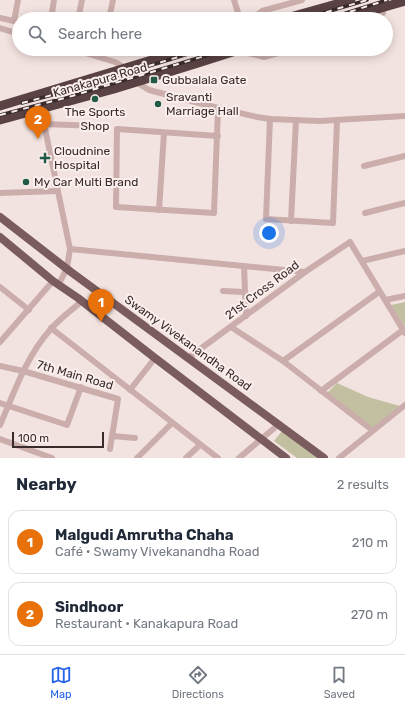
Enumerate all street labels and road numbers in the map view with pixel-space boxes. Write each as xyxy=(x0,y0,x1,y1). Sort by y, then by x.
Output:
street label: Kanakapura Road xyxy=(51,60,149,100)
street label: 21st Cross Road xyxy=(222,258,302,322)
street label: Swamy Vivekanandha Road xyxy=(122,292,254,394)
street label: 7th Main Road xyxy=(35,357,115,393)

